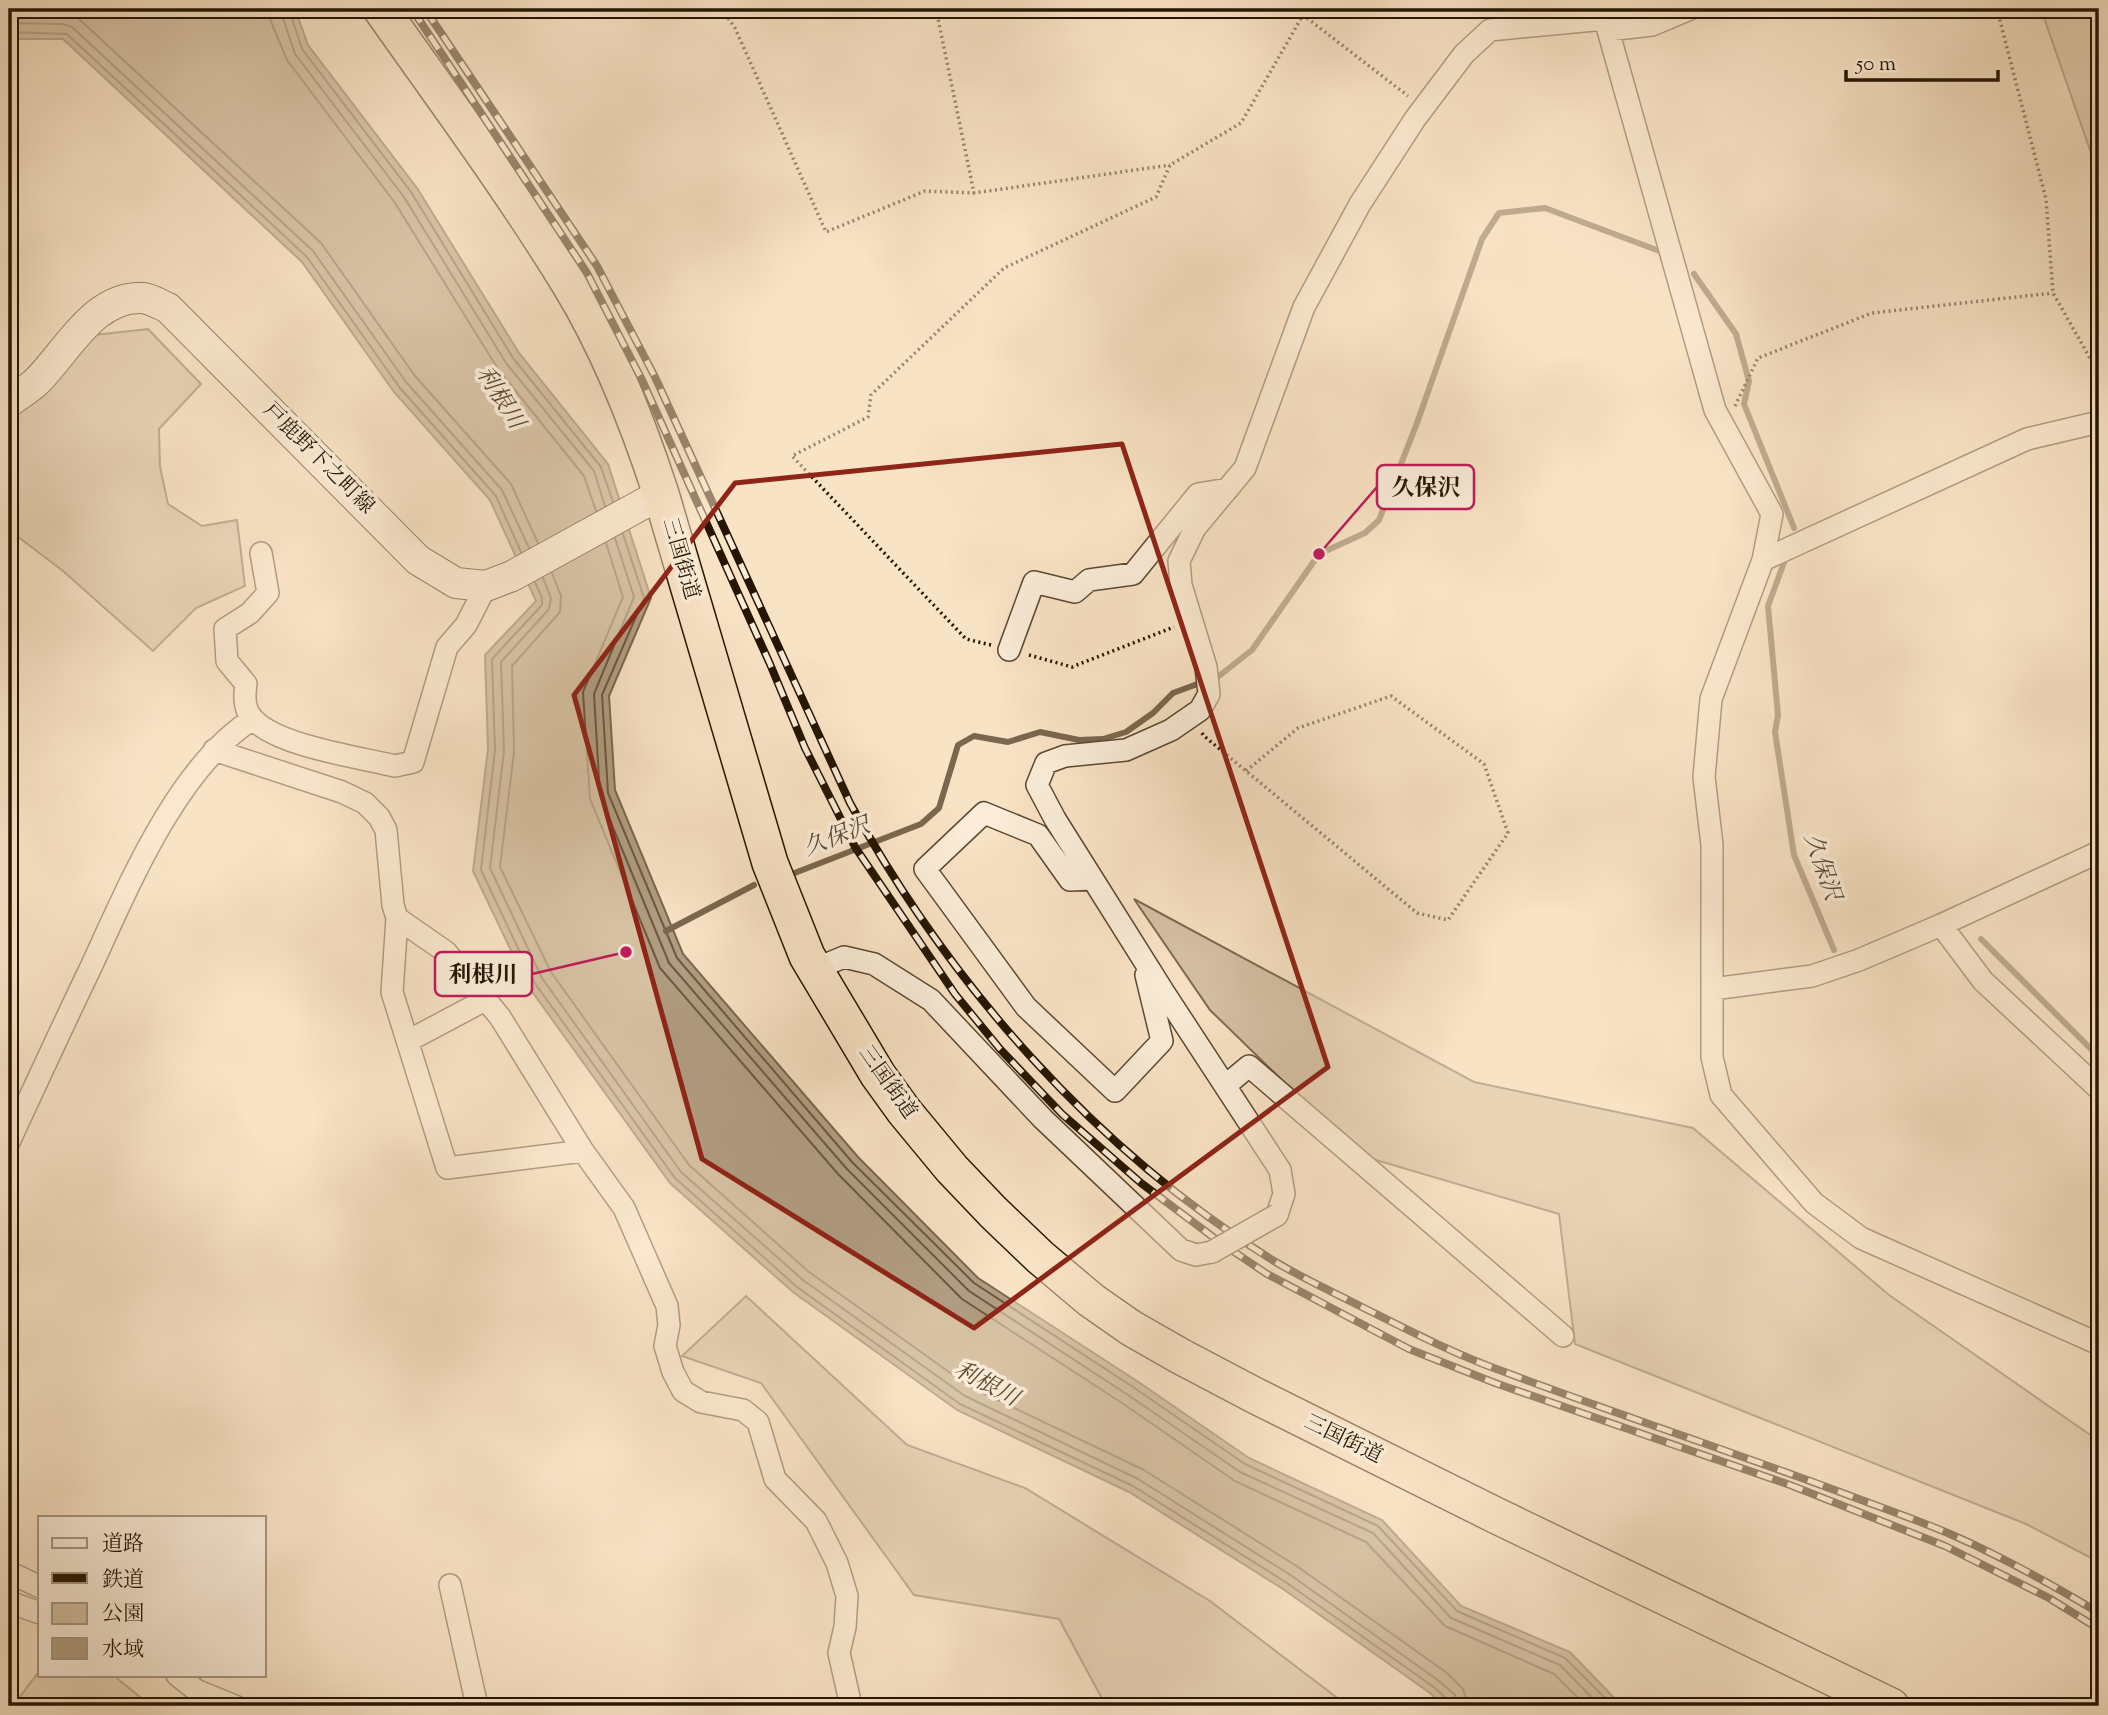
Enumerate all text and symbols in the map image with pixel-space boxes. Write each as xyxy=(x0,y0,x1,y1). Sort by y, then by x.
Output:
scale bar xyxy=(1846,38,1998,82)
text: 50 m xyxy=(1855,50,1896,80)
water label: 利根川 xyxy=(467,360,533,439)
street label: 戸鹿野下之町線 xyxy=(255,396,381,522)
callout: 久保沢 xyxy=(1377,465,1474,509)
text: 久保沢 xyxy=(1392,473,1461,506)
street label: 三国街道 xyxy=(654,514,706,604)
water label: 久保沢 xyxy=(799,809,878,866)
water label: 久保沢 xyxy=(1794,829,1849,908)
callout: 利根川 xyxy=(435,952,532,996)
text: 利根川 xyxy=(449,960,518,993)
street label: 三国街道 xyxy=(851,1040,923,1126)
water label: 利根川 xyxy=(948,1354,1027,1417)
street label: 三国街道 xyxy=(1299,1408,1387,1472)
legend xyxy=(38,1516,266,1676)
text: 道路 xyxy=(102,1530,144,1560)
text: 鉄道 xyxy=(102,1566,144,1596)
text: 公園 xyxy=(102,1600,144,1630)
text: 水域 xyxy=(102,1636,144,1666)

